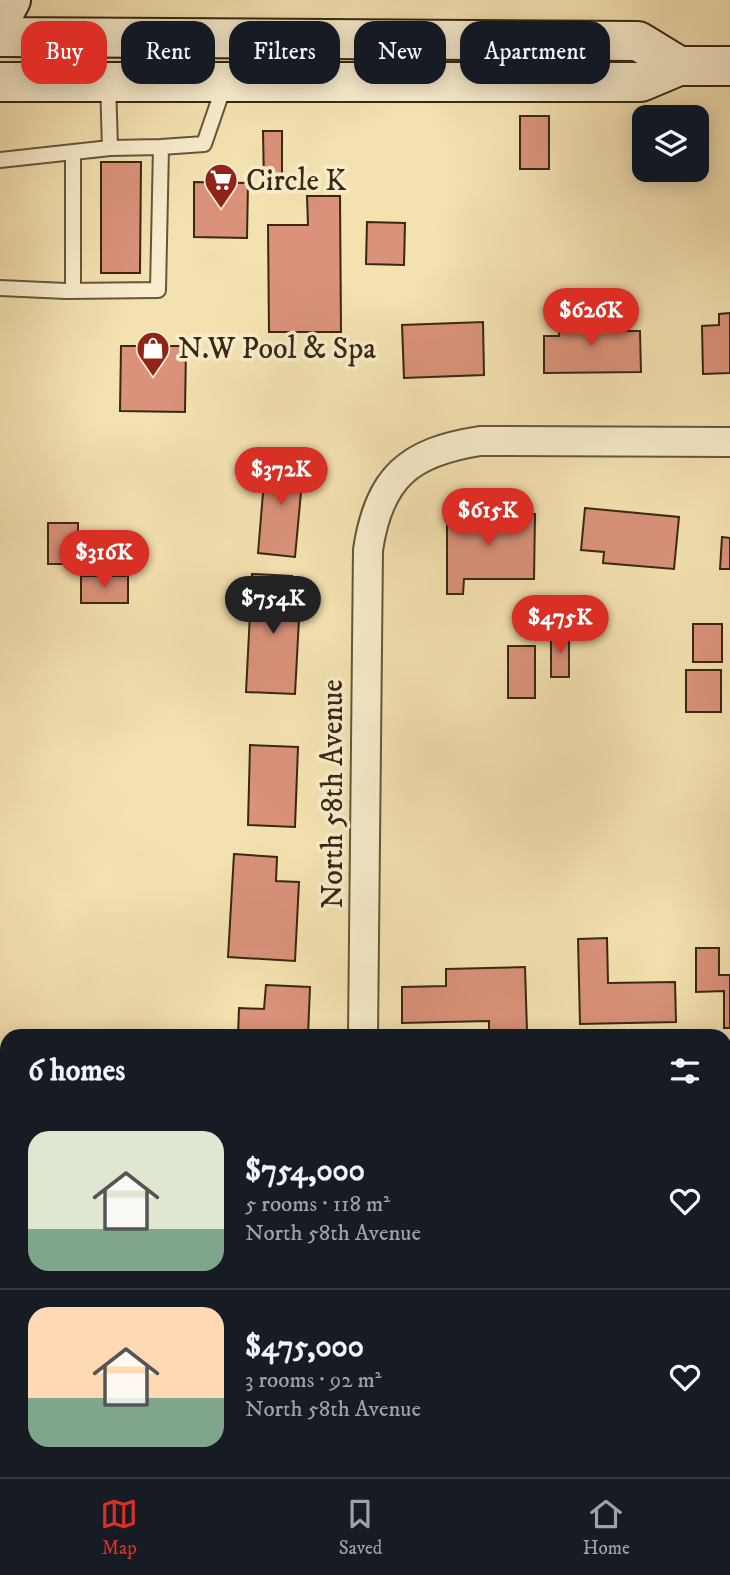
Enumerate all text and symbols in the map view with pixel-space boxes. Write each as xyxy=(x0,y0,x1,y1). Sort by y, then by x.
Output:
chip: Buy xyxy=(21,21,107,84)
chip: Rent xyxy=(121,21,215,84)
chip: Filters xyxy=(229,21,340,84)
chip: New xyxy=(354,21,446,84)
chip: Apartment xyxy=(460,21,610,84)
map controls xyxy=(632,105,709,182)
button: layers xyxy=(632,105,709,182)
supermarket icon: Circle K xyxy=(202,161,240,210)
place label: Circle K xyxy=(246,163,346,200)
pin: $626K xyxy=(542,288,640,348)
text: $626K xyxy=(559,296,623,325)
shop icon: N.W Pool & Spa xyxy=(134,329,172,378)
place label: N.W Pool & Spa xyxy=(178,331,376,368)
pin: $372K xyxy=(232,448,330,507)
text: $372K xyxy=(251,455,311,484)
pin: $615K xyxy=(439,489,537,548)
text: $615K xyxy=(458,496,518,525)
pin: $316K xyxy=(55,530,153,590)
text: $316K xyxy=(75,538,133,567)
pin: $754K xyxy=(224,576,322,636)
text: $754K xyxy=(241,584,305,613)
pin: $475K xyxy=(511,596,609,655)
text: $475K xyxy=(528,603,592,632)
street label: North 58th Avenue xyxy=(315,679,352,909)
icon: filters xyxy=(666,1052,704,1090)
text: 6 homes xyxy=(28,1053,125,1090)
text: $754,000 xyxy=(245,1153,365,1190)
icon: home xyxy=(84,1159,168,1243)
icon: heart xyxy=(666,1182,704,1220)
text: 5 rooms · 118 m² xyxy=(245,1190,390,1219)
text: North 58th Avenue xyxy=(245,1219,421,1248)
text: $475,000 xyxy=(245,1329,364,1366)
icon: home xyxy=(84,1335,168,1419)
icon: heart xyxy=(666,1358,704,1396)
text: 3 rooms · 92 m² xyxy=(245,1366,382,1395)
text: North 58th Avenue xyxy=(245,1395,421,1424)
tab: Map xyxy=(100,1495,138,1560)
tab: Saved xyxy=(339,1495,382,1560)
tab: Home xyxy=(583,1495,630,1560)

